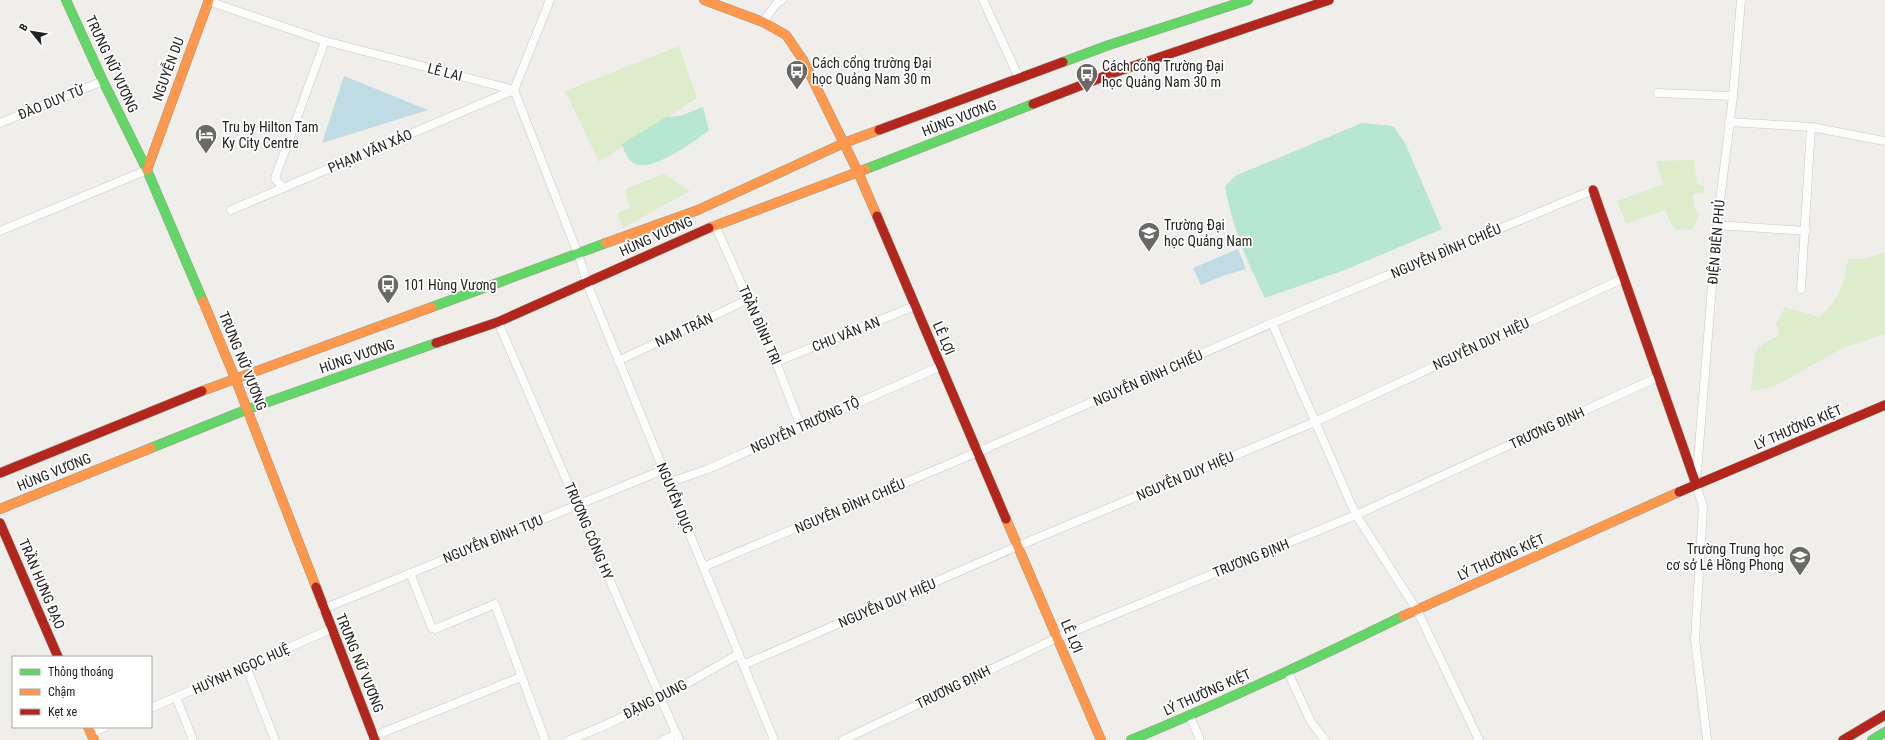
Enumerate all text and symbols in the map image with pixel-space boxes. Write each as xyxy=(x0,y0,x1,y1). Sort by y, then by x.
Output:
north arrow xyxy=(12,12,52,52)
street label: TRƯNG NỮ VƯƠNG xyxy=(82,12,142,115)
text: B xyxy=(17,21,31,33)
street label: NGUYỄN DU xyxy=(147,34,187,103)
place label: Cách cổng trường Đại học Quảng Nam 30 m xyxy=(812,55,932,87)
bus stop icon: Cách cổng trường Đại học Quảng Nam 30 m xyxy=(784,58,810,91)
place label: Cách cổng Trường Đại học Quảng Nam 30 m xyxy=(1102,58,1224,90)
street label: LÊ LAI xyxy=(426,59,464,84)
bus stop icon: Cách cổng Trường Đại học Quảng Nam 30 m xyxy=(1074,61,1100,94)
street label: ĐÀO DUY TỪ xyxy=(15,80,88,122)
street label: HÙNG VƯƠNG xyxy=(919,96,998,140)
place label: Tru by Hilton Tam Ky City Centre xyxy=(222,119,319,151)
hotel icon: Tru by Hilton Tam Ky City Centre xyxy=(193,122,219,155)
street label: PHẠM VĂN XẢO xyxy=(325,125,414,176)
street label: ĐIỆN BIÊN PHỦ xyxy=(1702,199,1728,285)
street label: HÙNG VƯƠNG xyxy=(617,212,695,259)
place label: Trường Đại học Quảng Nam xyxy=(1164,217,1252,249)
street label: NGUYỄN ĐÌNH CHIỂU xyxy=(1388,219,1504,281)
school or university icon: Trường Đại học Quảng Nam xyxy=(1136,220,1162,253)
bus stop icon: 101 Hùng Vương xyxy=(375,272,401,305)
place label: 101 Hùng Vương xyxy=(404,277,496,293)
street label: TRẦN ĐÌNH TRI xyxy=(735,283,785,367)
street label: TRƯNG NỮ VƯƠNG xyxy=(216,309,271,413)
street label: NAM TRÂN xyxy=(652,309,715,350)
street label: CHU VĂN AN xyxy=(810,313,882,355)
street label: NGUYỄN DUY HIỆU xyxy=(1429,313,1532,373)
street label: LÊ LỢI xyxy=(930,318,959,357)
street label: HÙNG VƯƠNG xyxy=(317,335,397,376)
street label: NGUYỄN ĐÌNH CHIỂU xyxy=(1090,345,1205,409)
street label: NGUYỄN TRƯỜNG TỘ xyxy=(747,392,862,456)
street label: LÝ THƯỜNG KIỆT xyxy=(1751,400,1844,453)
street label: TRƯƠNG ĐỊNH xyxy=(1507,404,1587,452)
street label: NGUYỄN DUY HIỆU xyxy=(1133,446,1236,504)
street label: HÙNG VƯƠNG xyxy=(14,449,93,494)
street label: NGUYỄN DỤC xyxy=(654,460,698,536)
street label: NGUYỄN ĐÌNH CHIỂU xyxy=(792,474,908,536)
street label: TRƯƠNG CÔNG HY xyxy=(561,480,618,583)
street label: NGUYỄN ĐÌNH TỰU xyxy=(440,510,546,566)
street label: LÝ THƯỜNG KIỆT xyxy=(1454,530,1547,583)
street label: TRƯƠNG ĐỊNH xyxy=(1211,535,1291,581)
street label: TRẦN HƯNG ĐẠO xyxy=(16,536,69,632)
place label: Trường Trung học cơ sở Lê Hồng Phong xyxy=(1666,541,1784,573)
school or university icon: Trường Trung học cơ sở Lê Hồng Phong xyxy=(1787,544,1813,577)
street label: NGUYỄN DUY HIỆU xyxy=(835,573,938,631)
street label: TRƯNG NỮ VƯƠNG xyxy=(333,611,388,715)
street label: LÊ LỢI xyxy=(1058,616,1087,655)
street label: HUỲNH NGỌC HUỆ xyxy=(190,640,292,698)
legend xyxy=(12,656,152,728)
street label: TRƯƠNG ĐỊNH xyxy=(913,662,993,712)
text: Thông thoáng xyxy=(48,665,113,679)
street label: LÝ THƯỜNG KIỆT xyxy=(1160,665,1253,718)
street label: ĐẶNG DUNG xyxy=(621,676,689,722)
text: Chậm xyxy=(48,685,75,699)
text: Kẹt xe xyxy=(48,705,77,719)

